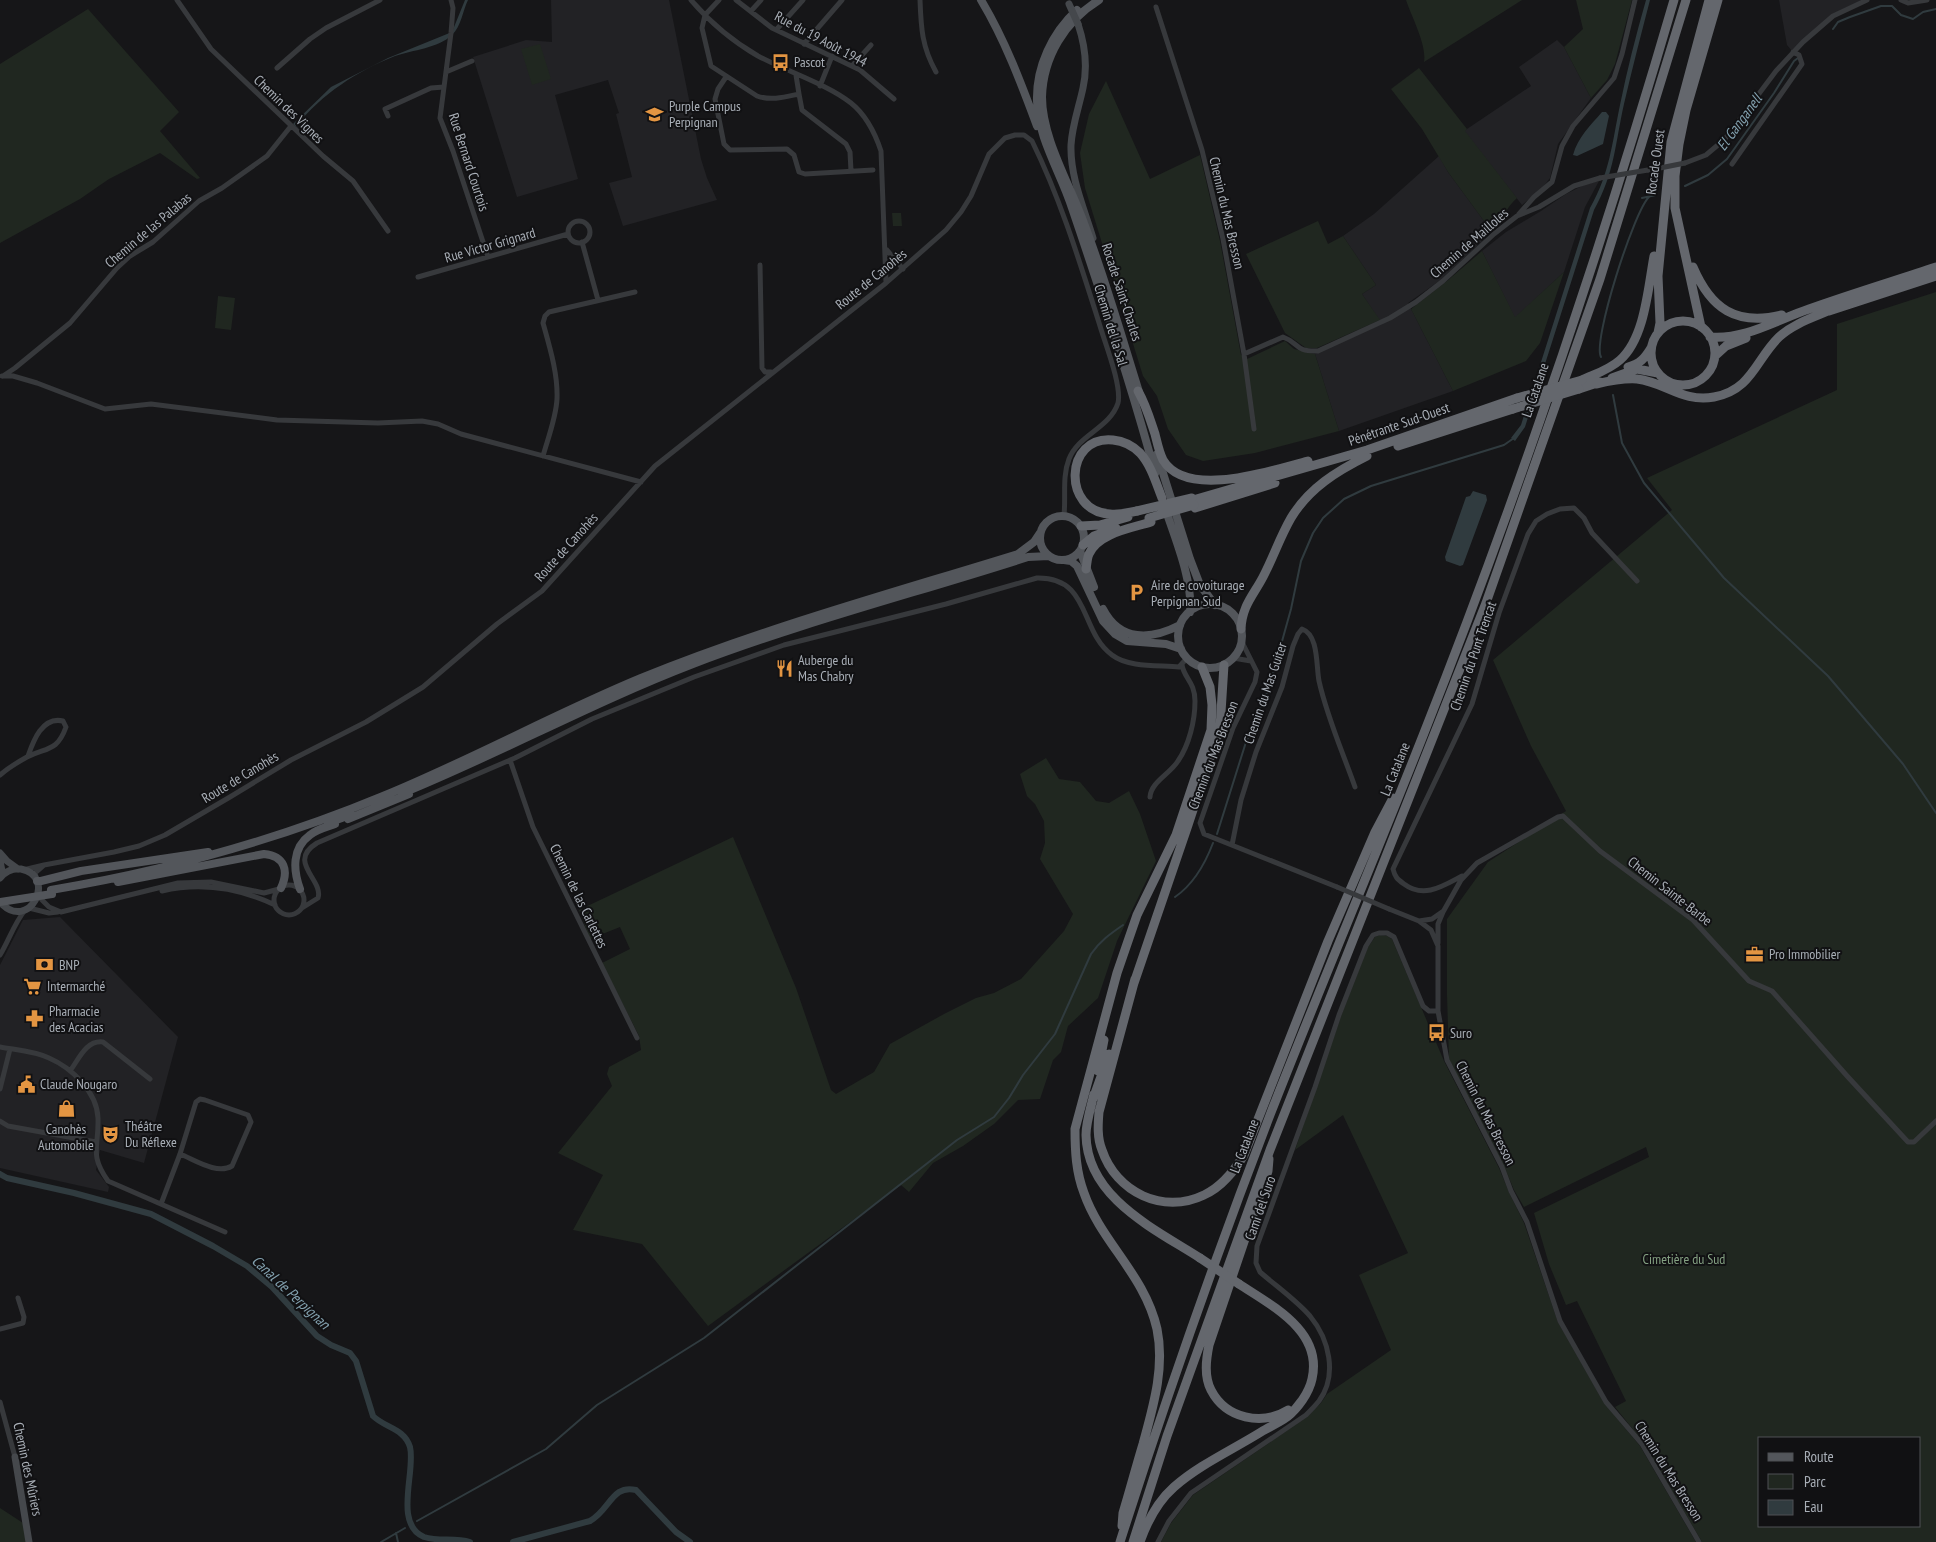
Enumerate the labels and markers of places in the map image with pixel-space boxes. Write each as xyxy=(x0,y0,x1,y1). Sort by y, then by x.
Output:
bus stop icon: Pascot xyxy=(770,52,790,72)
place label: Pascot xyxy=(794,53,825,71)
place label: Purple Campus Perpignan xyxy=(669,97,741,131)
school or university icon: Purple Campus Perpignan xyxy=(645,104,665,124)
place label: Aire de covoiturage Perpignan Sud xyxy=(1151,576,1245,610)
parking icon: Aire de covoiturage Perpignan Sud xyxy=(1127,583,1147,603)
place label: Auberge du Mas Chabry xyxy=(798,651,854,685)
restaurant icon: Auberge du Mas Chabry xyxy=(774,658,794,678)
office icon: Pro Immobilier xyxy=(1745,944,1765,964)
place label: Pro Immobilier xyxy=(1769,945,1841,963)
bank icon: BNP xyxy=(35,955,55,975)
place label: BNP xyxy=(59,956,79,974)
supermarket icon: Intermarché xyxy=(23,976,43,996)
place label: Intermarché xyxy=(47,977,105,995)
place label: Pharmacie des Acacias xyxy=(49,1002,104,1036)
pharmacy icon: Pharmacie des Acacias xyxy=(25,1009,45,1029)
bus stop icon: Suro xyxy=(1426,1023,1446,1043)
place label: Suro xyxy=(1450,1024,1472,1042)
public building icon: Claude Nougaro xyxy=(16,1074,36,1094)
place label: Claude Nougaro xyxy=(40,1075,117,1093)
shop icon: Canohès Automobile xyxy=(56,1099,76,1119)
place label: Théâtre Du Réflexe xyxy=(125,1117,177,1151)
place label: Canohès Automobile xyxy=(38,1120,94,1154)
theatre icon: Théâtre Du Réflexe xyxy=(101,1124,121,1144)

